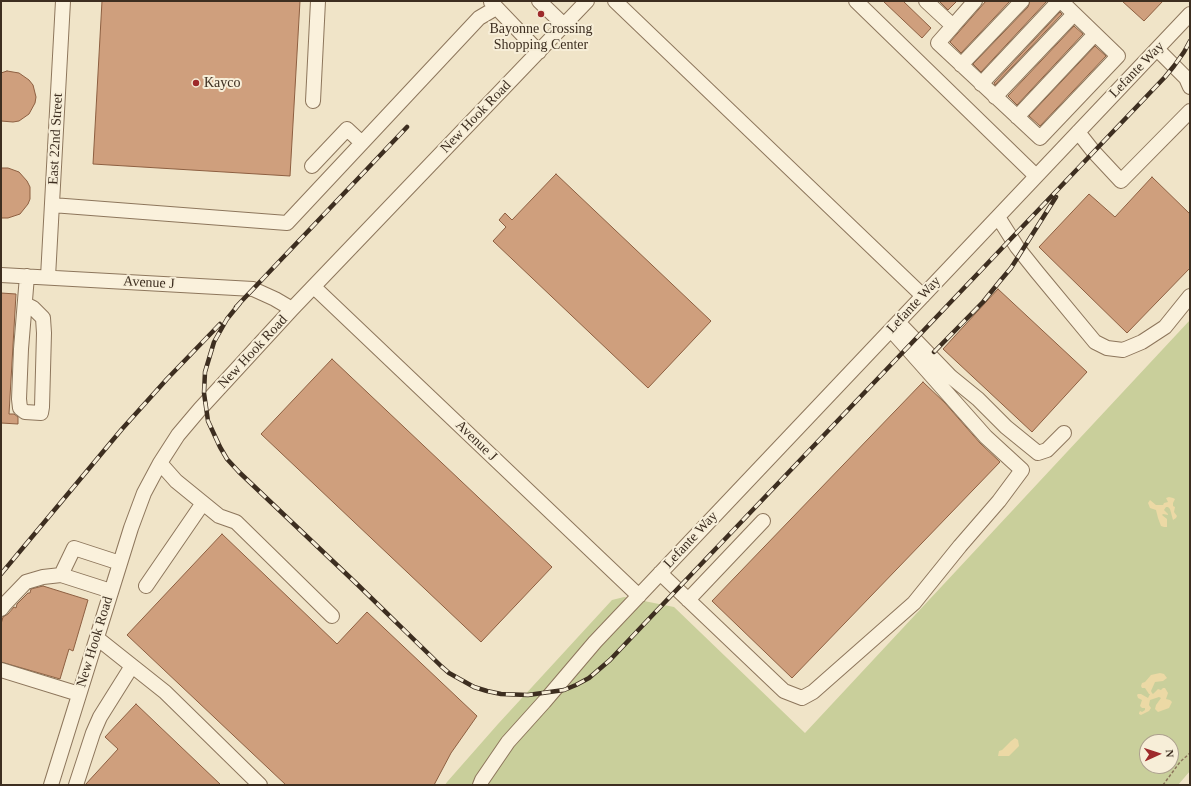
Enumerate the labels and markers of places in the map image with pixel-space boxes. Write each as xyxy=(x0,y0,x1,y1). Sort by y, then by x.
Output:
marker: Bayonne Crossing Shopping Center xyxy=(536,9,546,19)
place label: Bayonne Crossing Shopping Center xyxy=(489,21,593,54)
place label: Kayco xyxy=(204,75,241,91)
marker: Kayco xyxy=(191,78,201,88)

